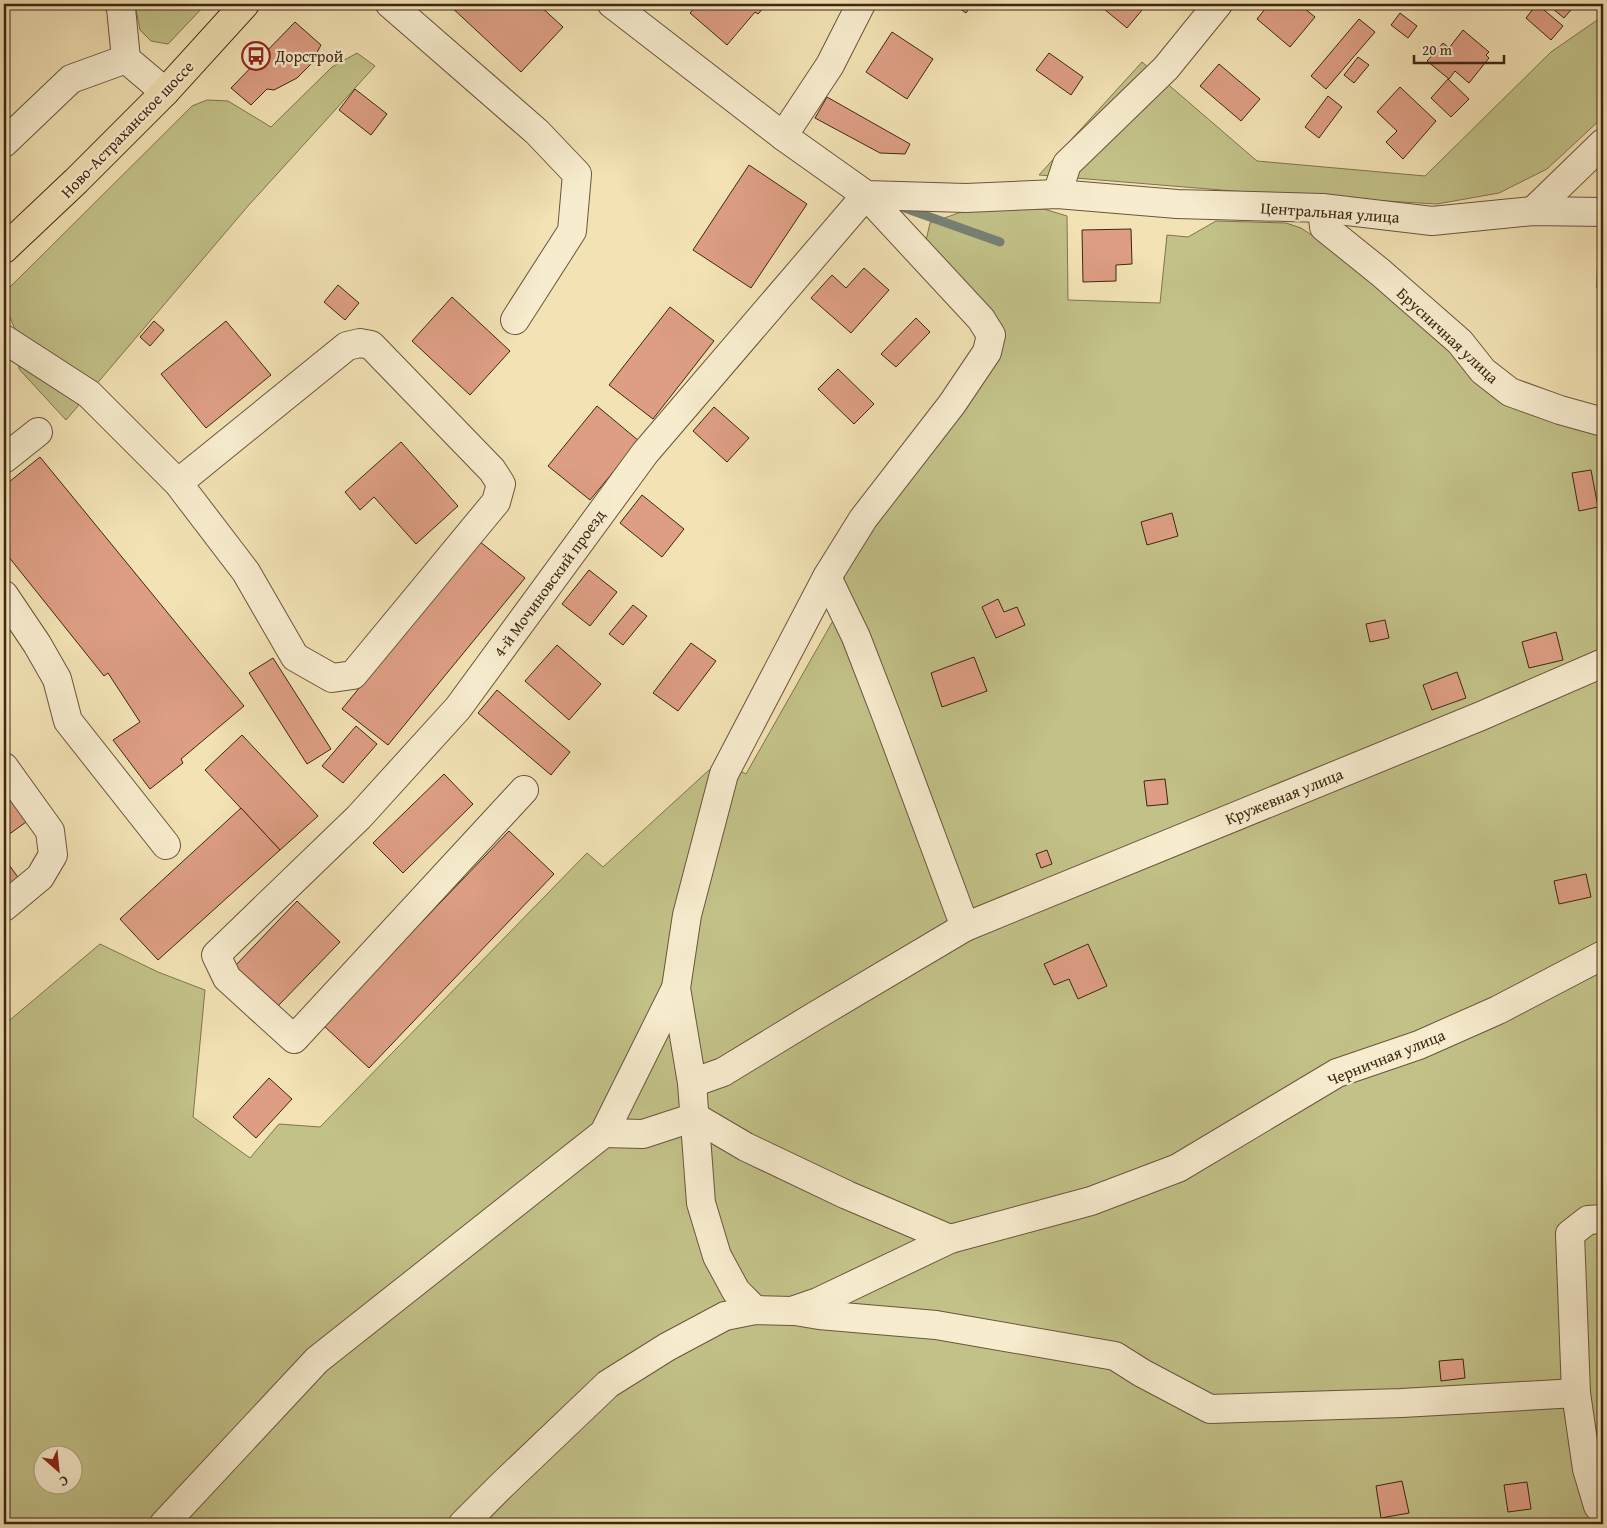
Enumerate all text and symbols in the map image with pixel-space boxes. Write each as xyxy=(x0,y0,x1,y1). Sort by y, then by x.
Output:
scale bar xyxy=(1414,32,1504,64)
text: 20 m xyxy=(1422,39,1453,60)
bus stop icon: Дорстрой xyxy=(241,41,271,71)
place label: Дорстрой xyxy=(274,44,344,68)
street label: Ново-Астраханское шоссе xyxy=(55,55,199,203)
street label: Центральная улица xyxy=(1260,195,1401,229)
street label: Брусничная улица xyxy=(1392,281,1505,389)
street label: 4-й Мочиновский проезд xyxy=(487,504,611,662)
street label: Кружевная улица xyxy=(1221,761,1347,831)
street label: Черничная улица xyxy=(1324,1022,1449,1092)
north arrow xyxy=(32,1446,82,1496)
text: С xyxy=(56,1471,72,1492)

